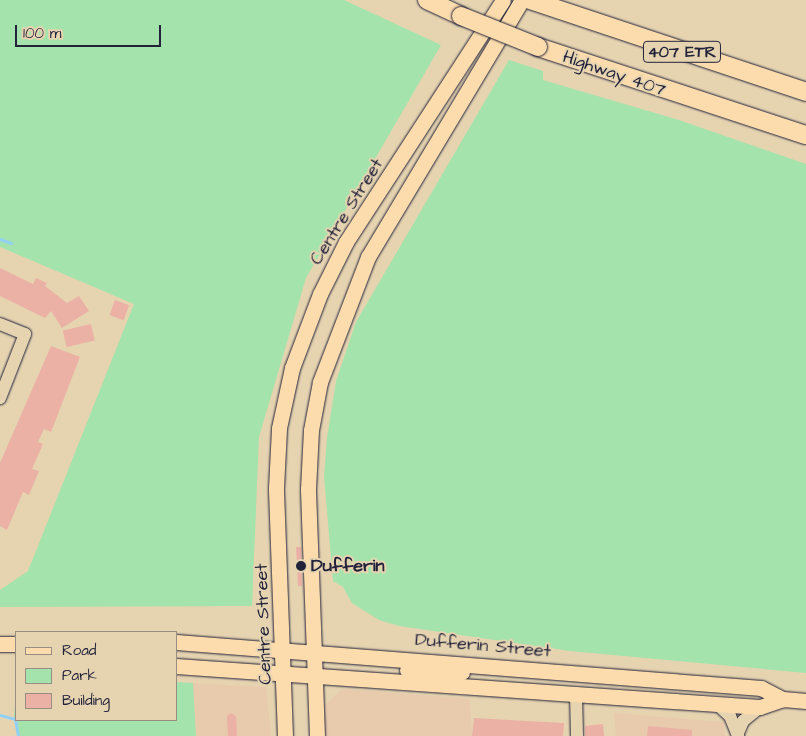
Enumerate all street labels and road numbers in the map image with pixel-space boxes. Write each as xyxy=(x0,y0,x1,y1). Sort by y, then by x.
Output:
road number: 407 ETR xyxy=(642,38,722,66)
street label: Highway 407 xyxy=(560,46,668,102)
street label: Centre Street xyxy=(306,155,388,269)
street label: Centre Street xyxy=(251,563,277,685)
street label: Dufferin Street xyxy=(414,629,552,663)

